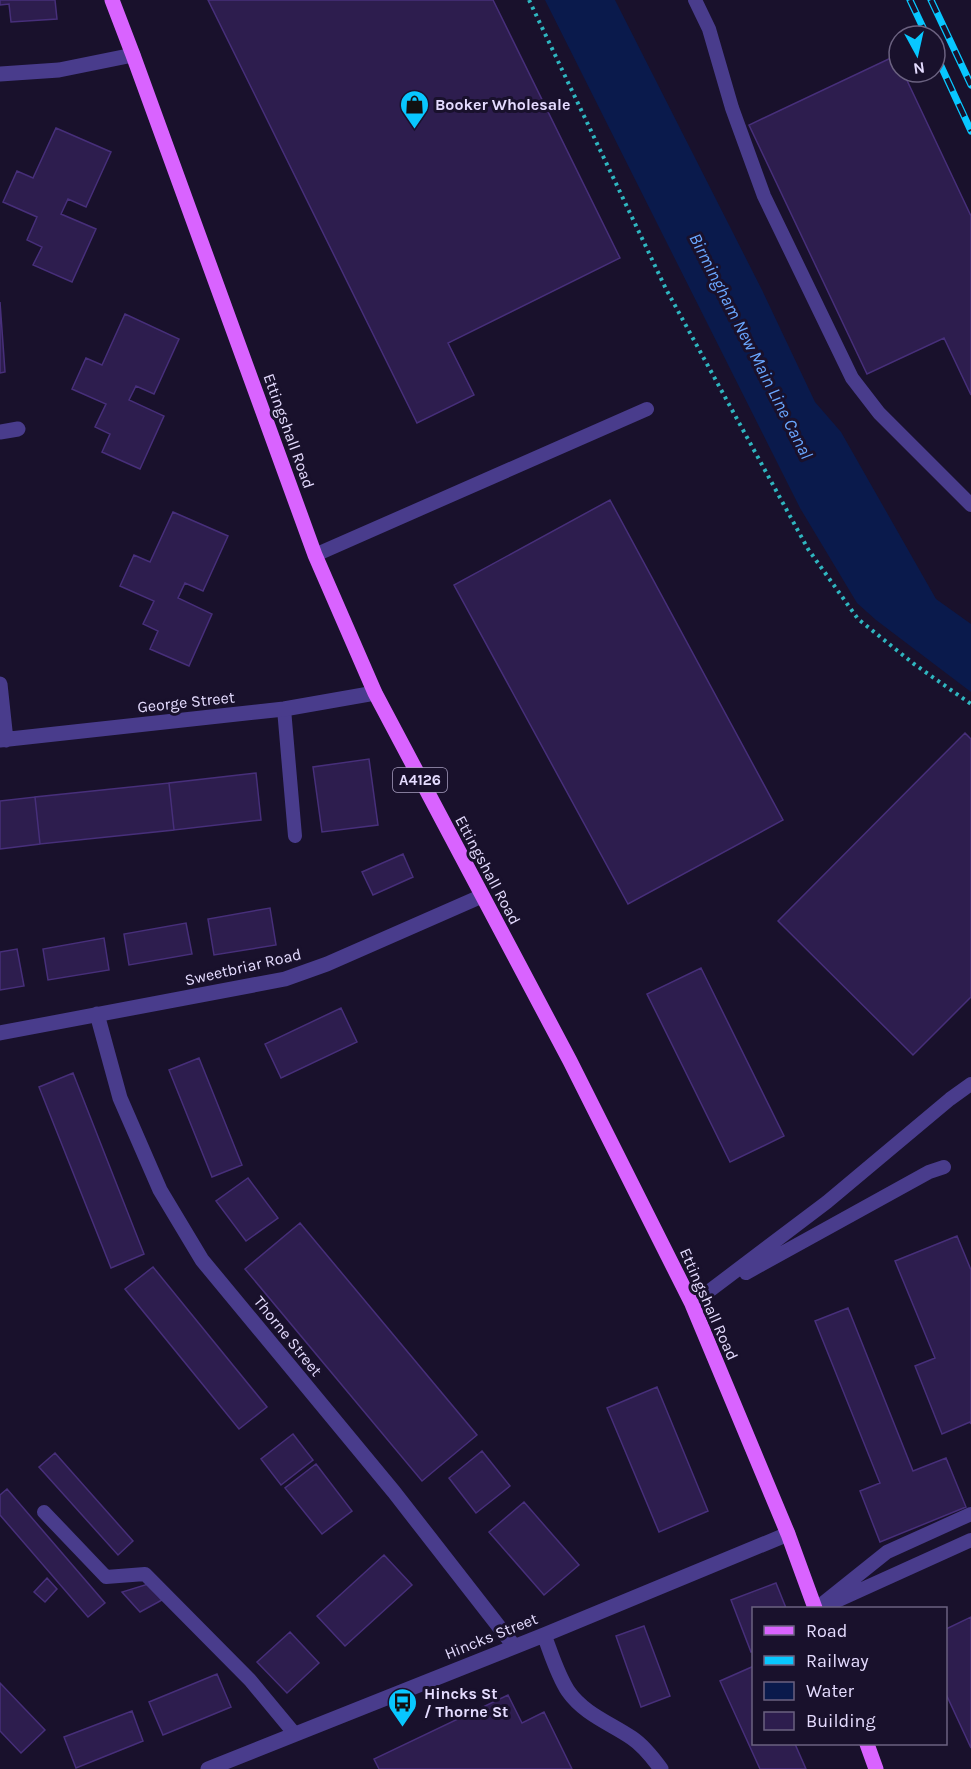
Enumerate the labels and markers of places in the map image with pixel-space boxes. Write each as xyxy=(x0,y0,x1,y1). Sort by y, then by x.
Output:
shop icon: Booker Wholesale xyxy=(398,88,430,130)
place label: Booker Wholesale xyxy=(435,95,570,114)
place label: Hincks St / Thorne St xyxy=(424,1684,508,1721)
bus stop icon: Hincks St / Thorne St xyxy=(387,1686,419,1728)

